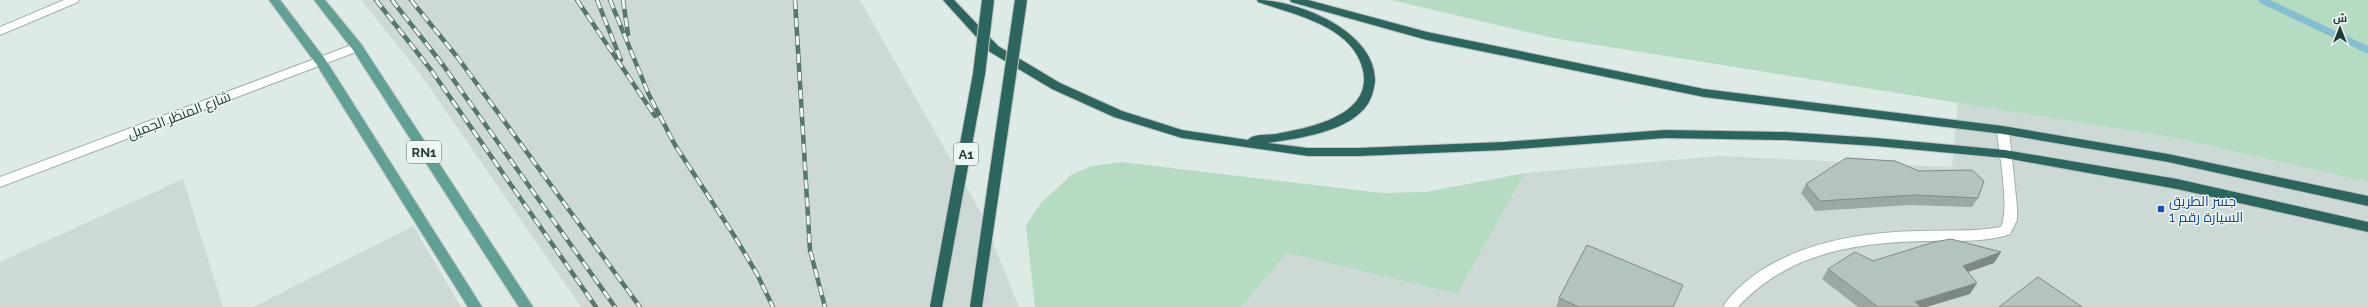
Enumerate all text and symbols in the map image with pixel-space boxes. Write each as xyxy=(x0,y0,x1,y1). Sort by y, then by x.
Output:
north arrow xyxy=(2320,8,2360,48)
text: ش xyxy=(2333,12,2347,25)
street label: شارع المنظر الجميل xyxy=(125,88,233,143)
road number: RN1 xyxy=(407,141,441,163)
road number: A1 xyxy=(954,143,978,165)
place label: جسر الطريق السيارة رقم 1 xyxy=(2169,193,2243,227)
marker: جسر الطريق السيارة رقم 1 xyxy=(2156,204,2166,214)

